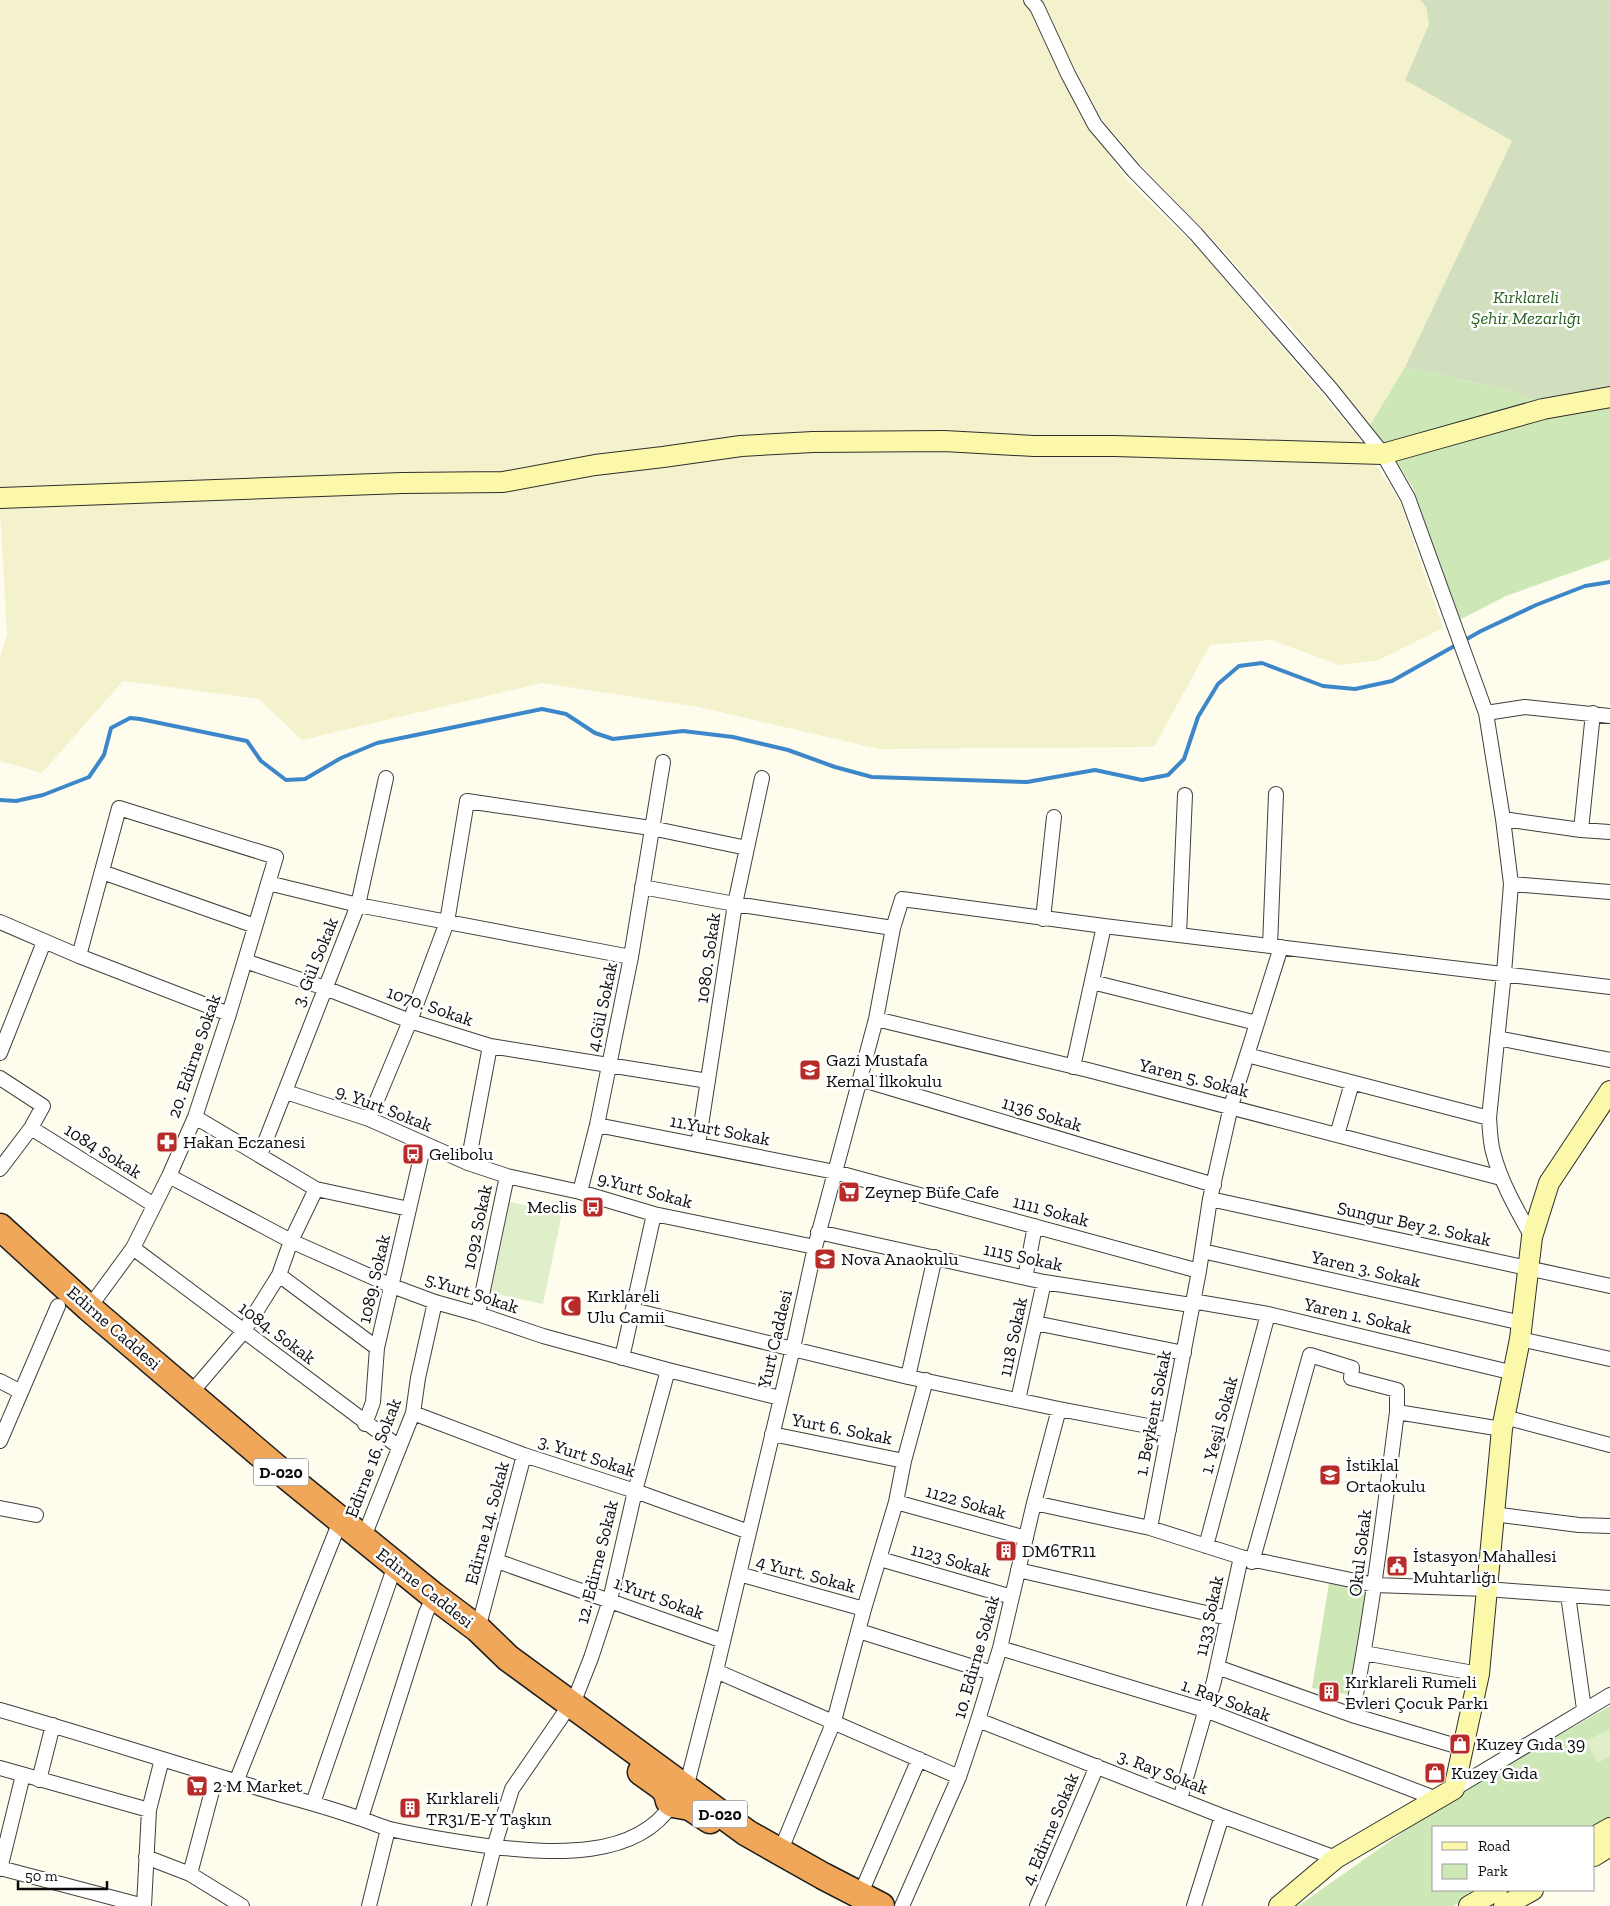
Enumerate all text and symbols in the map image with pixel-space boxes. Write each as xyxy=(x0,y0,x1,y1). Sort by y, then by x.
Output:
park label: Kırklareli Şehir Mezarlığı xyxy=(1471,286,1581,329)
street label: 1080. Sokak xyxy=(691,911,725,1005)
street label: 3. Gül Sokak xyxy=(287,914,343,1010)
street label: 4.Gül Sokak xyxy=(582,960,622,1054)
street label: 1070. Sokak xyxy=(384,981,477,1031)
street label: 20. Edirne Sokak xyxy=(163,991,226,1121)
place label: Gazi Mustafa Kemal İlkokulu xyxy=(826,1049,942,1092)
street label: Yaren 5. Sokak xyxy=(1136,1054,1252,1102)
school or university icon: Gazi Mustafa Kemal İlkokulu xyxy=(798,1058,822,1082)
street label: 9. Yurt Sokak xyxy=(333,1080,436,1137)
street label: 1136 Sokak xyxy=(999,1091,1085,1137)
street label: 11.Yurt Sokak xyxy=(668,1110,773,1151)
street label: 1084 Sokak xyxy=(60,1119,146,1184)
pharmacy icon: Hakan Eczanesi xyxy=(155,1130,179,1154)
place label: Hakan Eczanesi xyxy=(183,1131,305,1153)
bus stop icon: Gelibolu xyxy=(401,1142,425,1166)
place label: Gelibolu xyxy=(429,1143,493,1165)
street label: 9.Yurt Sokak xyxy=(595,1167,695,1213)
supermarket icon: Zeynep Büfe Cafe xyxy=(837,1180,861,1204)
place label: Zeynep Büfe Cafe xyxy=(865,1181,999,1203)
street label: 1092 Sokak xyxy=(457,1182,497,1272)
street label: 1111 Sokak xyxy=(1010,1190,1092,1232)
bus stop icon: Meclis xyxy=(581,1195,605,1219)
place label: Meclis xyxy=(527,1196,577,1218)
street label: Sungur Bey 2. Sokak xyxy=(1335,1197,1493,1251)
street label: 1089. Sokak xyxy=(353,1232,395,1326)
street label: 1115 Sokak xyxy=(981,1238,1065,1276)
street label: Yaren 3. Sokak xyxy=(1308,1245,1424,1292)
school or university icon: Nova Anaokulu xyxy=(813,1247,837,1271)
place label: Nova Anaokulu xyxy=(841,1248,959,1270)
street label: 5.Yurt Sokak xyxy=(423,1268,522,1319)
street label: Edirne Caddesi xyxy=(62,1281,166,1375)
place label: Kırklareli Ulu Camii xyxy=(587,1285,665,1328)
street label: Yurt Caddesi xyxy=(753,1288,797,1391)
street label: Yaren 1. Sokak xyxy=(1301,1293,1415,1339)
mosque icon: Kırklareli Ulu Camii xyxy=(559,1294,583,1318)
street label: 1118 Sokak xyxy=(994,1295,1032,1379)
street label: 1084. Sokak xyxy=(234,1297,320,1369)
street label: 1. Beykent Sokak xyxy=(1130,1348,1176,1478)
street label: 1. Yeşil Sokak xyxy=(1195,1373,1243,1476)
street label: Edirne 16. Sokak xyxy=(340,1395,406,1521)
street label: Yurt 6. Sokak xyxy=(789,1408,895,1450)
street label: 3. Yurt Sokak xyxy=(536,1430,639,1482)
place label: İstiklal Ortaokulu xyxy=(1346,1454,1426,1497)
road number: D-020 xyxy=(254,1458,308,1485)
street label: Edirne 14. Sokak xyxy=(460,1458,514,1587)
school or university icon: İstiklal Ortaokulu xyxy=(1318,1463,1342,1487)
street label: 1122 Sokak xyxy=(923,1480,1009,1524)
street label: 12. Edirne Sokak xyxy=(571,1497,623,1626)
street label: Okul Sokak xyxy=(1344,1508,1376,1598)
street label: 1123 Sokak xyxy=(908,1538,994,1582)
building icon: DM6TR11 xyxy=(994,1539,1018,1563)
place label: DM6TR11 xyxy=(1022,1540,1096,1562)
street label: Edirne Caddesi xyxy=(372,1543,478,1633)
place label: İstasyon Mahallesi Muhtarlığı xyxy=(1413,1545,1557,1588)
street label: 4 Yurt. Sokak xyxy=(754,1550,859,1598)
public building icon: İstasyon Mahallesi Muhtarlığı xyxy=(1385,1554,1409,1578)
street label: 1.Yurt Sokak xyxy=(611,1571,708,1625)
street label: 1133 Sokak xyxy=(1190,1573,1228,1658)
street label: 10. Edirne Sokak xyxy=(948,1592,1004,1721)
place label: Kırklareli Rumeli Evleri Çocuk Parkı xyxy=(1345,1671,1488,1714)
street label: 1. Ray Sokak xyxy=(1178,1674,1274,1727)
building icon: Kırklareli Rumeli Evleri Çocuk Parkı xyxy=(1317,1680,1341,1704)
shop icon: Kuzey Gıda 39 xyxy=(1448,1732,1472,1756)
place label: Kuzey Gıda 39 xyxy=(1476,1733,1585,1755)
street label: 3. Ray Sokak xyxy=(1115,1745,1212,1800)
shop icon: Kuzey Gıda xyxy=(1423,1761,1447,1785)
place label: Kuzey Gıda xyxy=(1451,1762,1538,1784)
street label: 4. Edirne Sokak xyxy=(1016,1769,1084,1888)
supermarket icon: 2 M Market xyxy=(185,1774,209,1798)
place label: 2 M Market xyxy=(213,1775,303,1797)
place label: Kırklareli TR31/E-Y Taşkın xyxy=(426,1787,552,1830)
building icon: Kırklareli TR31/E-Y Taşkın xyxy=(398,1796,422,1820)
road number: D-020 xyxy=(692,1800,748,1828)
legend xyxy=(1432,1826,1595,1891)
text: Road xyxy=(1478,1837,1511,1855)
scale bar xyxy=(18,1858,106,1890)
text: Park xyxy=(1478,1862,1508,1880)
text: 50 m xyxy=(25,1867,58,1885)

